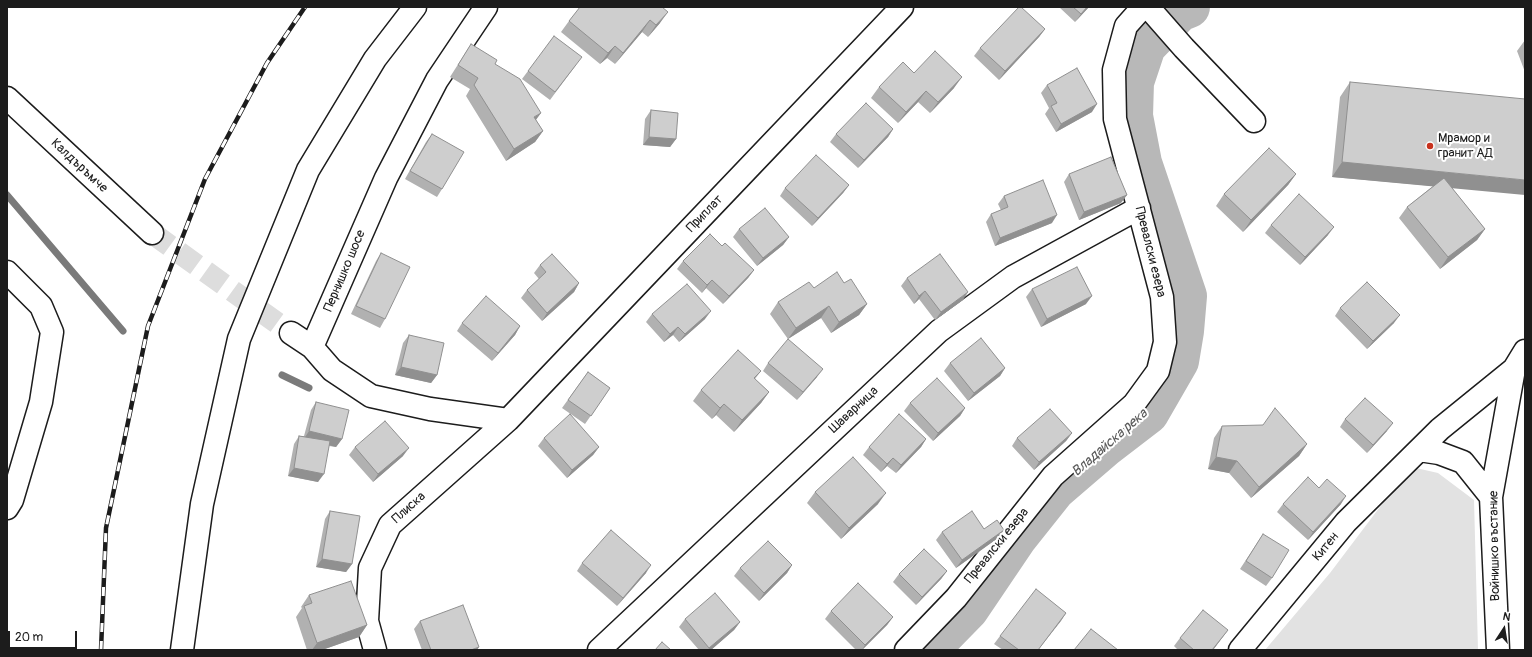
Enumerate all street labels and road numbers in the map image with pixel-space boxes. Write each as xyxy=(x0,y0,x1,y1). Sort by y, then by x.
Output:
street label: Калдъръмче xyxy=(47,136,111,196)
street label: Приплат xyxy=(684,192,726,236)
street label: Превалски езера xyxy=(1131,205,1169,299)
street label: Пернишко шосе xyxy=(321,228,369,314)
street label: Шаварница xyxy=(826,383,882,437)
street label: Плиска xyxy=(389,489,429,527)
street label: Войнишко въстание xyxy=(1486,491,1504,601)
street label: Превалски езера xyxy=(962,505,1032,587)
street label: Китен xyxy=(1310,529,1342,565)

